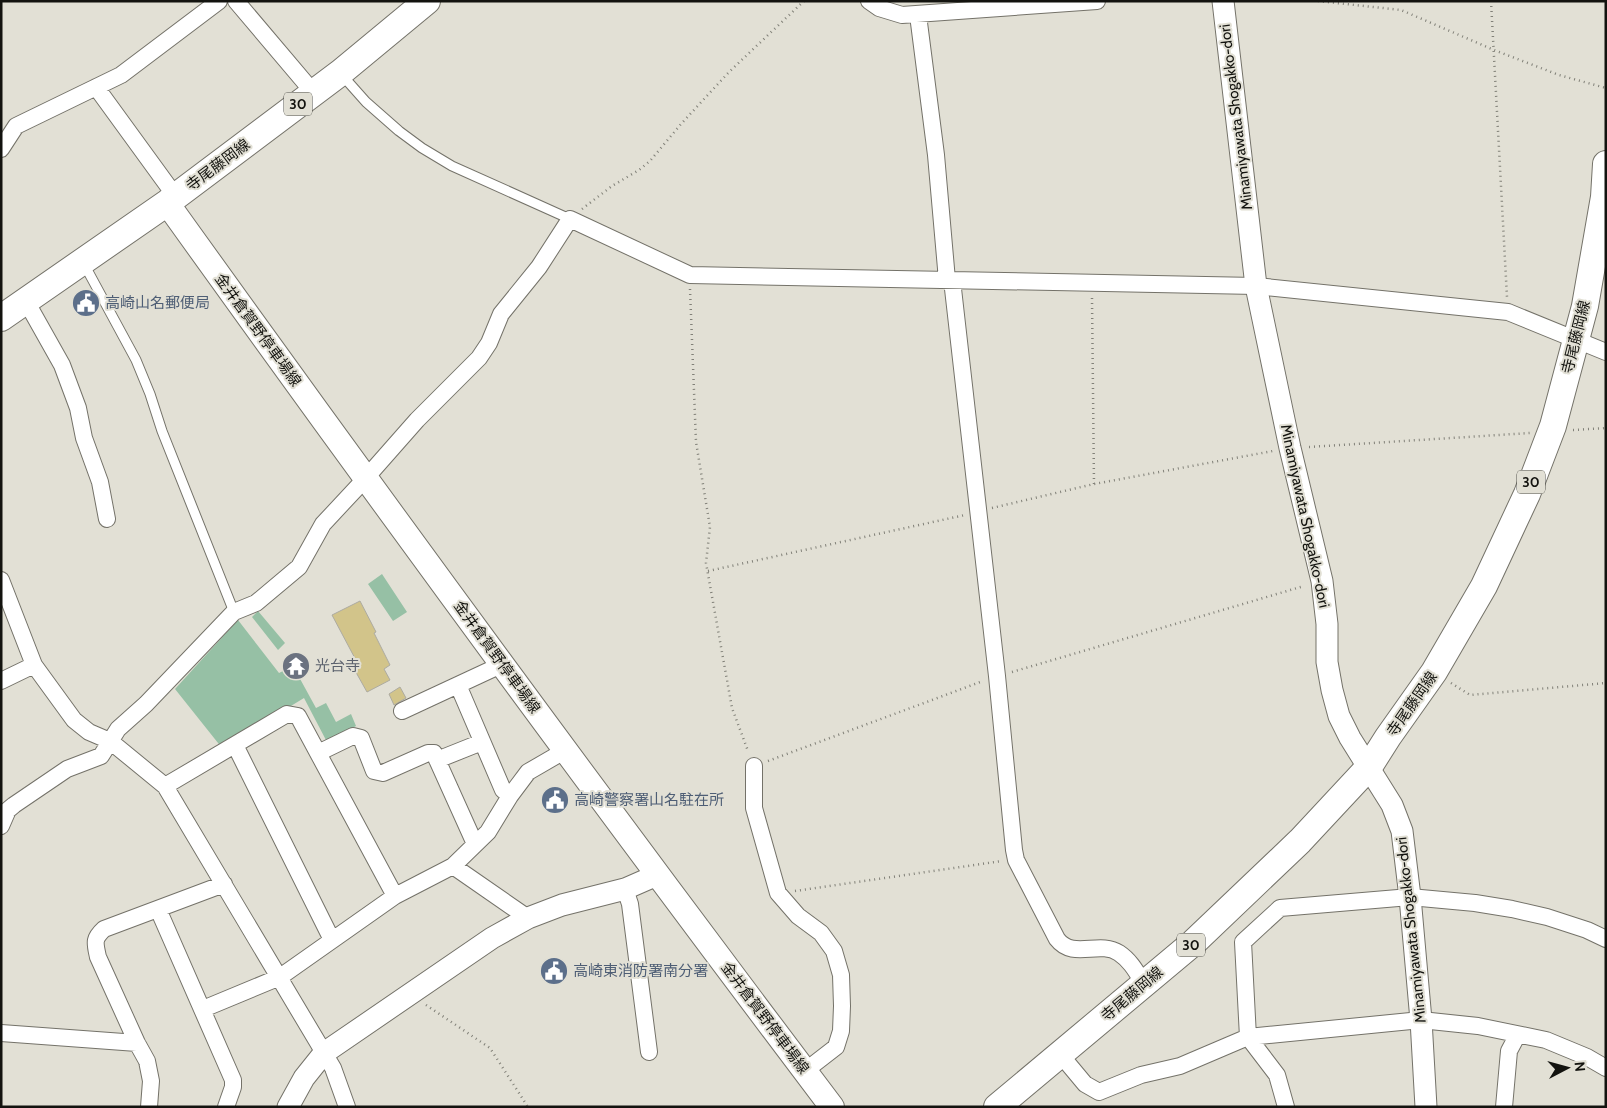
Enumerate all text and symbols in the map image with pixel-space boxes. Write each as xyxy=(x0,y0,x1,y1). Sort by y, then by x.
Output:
street label: Minamiyawata Shogakko-dori xyxy=(1216,23,1256,211)
road number: 30 xyxy=(284,92,312,116)
street label: 寺尾藤岡線 xyxy=(183,135,253,195)
street label: 金井倉賀野停車場線 xyxy=(211,270,305,390)
public building icon: 高崎山名郵便局 xyxy=(71,288,101,318)
place label: 高崎山名郵便局 xyxy=(105,294,210,312)
street label: 寺尾藤岡線 xyxy=(1558,298,1594,376)
street label: Minamiyawata Shogakko-dori xyxy=(1277,423,1333,609)
road number: 30 xyxy=(1517,471,1545,494)
street label: 金井倉賀野停車場線 xyxy=(450,597,544,717)
temple icon: 光台寺 xyxy=(281,651,311,681)
place label: 光台寺 xyxy=(315,657,360,675)
street label: 寺尾藤岡線 xyxy=(1383,668,1441,740)
public building icon: 高崎警察署山名駐在所 xyxy=(540,785,570,815)
place label: 高崎警察署山名駐在所 xyxy=(574,791,724,809)
street label: Minamiyawata Shogakko-dori xyxy=(1392,836,1430,1024)
road number: 30 xyxy=(1177,934,1205,956)
public building icon: 高崎東消防署南分署 xyxy=(539,956,569,986)
street label: 金井倉賀野停車場線 xyxy=(717,959,813,1077)
place label: 高崎東消防署南分署 xyxy=(573,962,708,980)
street label: 寺尾藤岡線 xyxy=(1097,963,1167,1025)
north arrow xyxy=(1542,1043,1592,1093)
text: N xyxy=(1570,1061,1589,1073)

